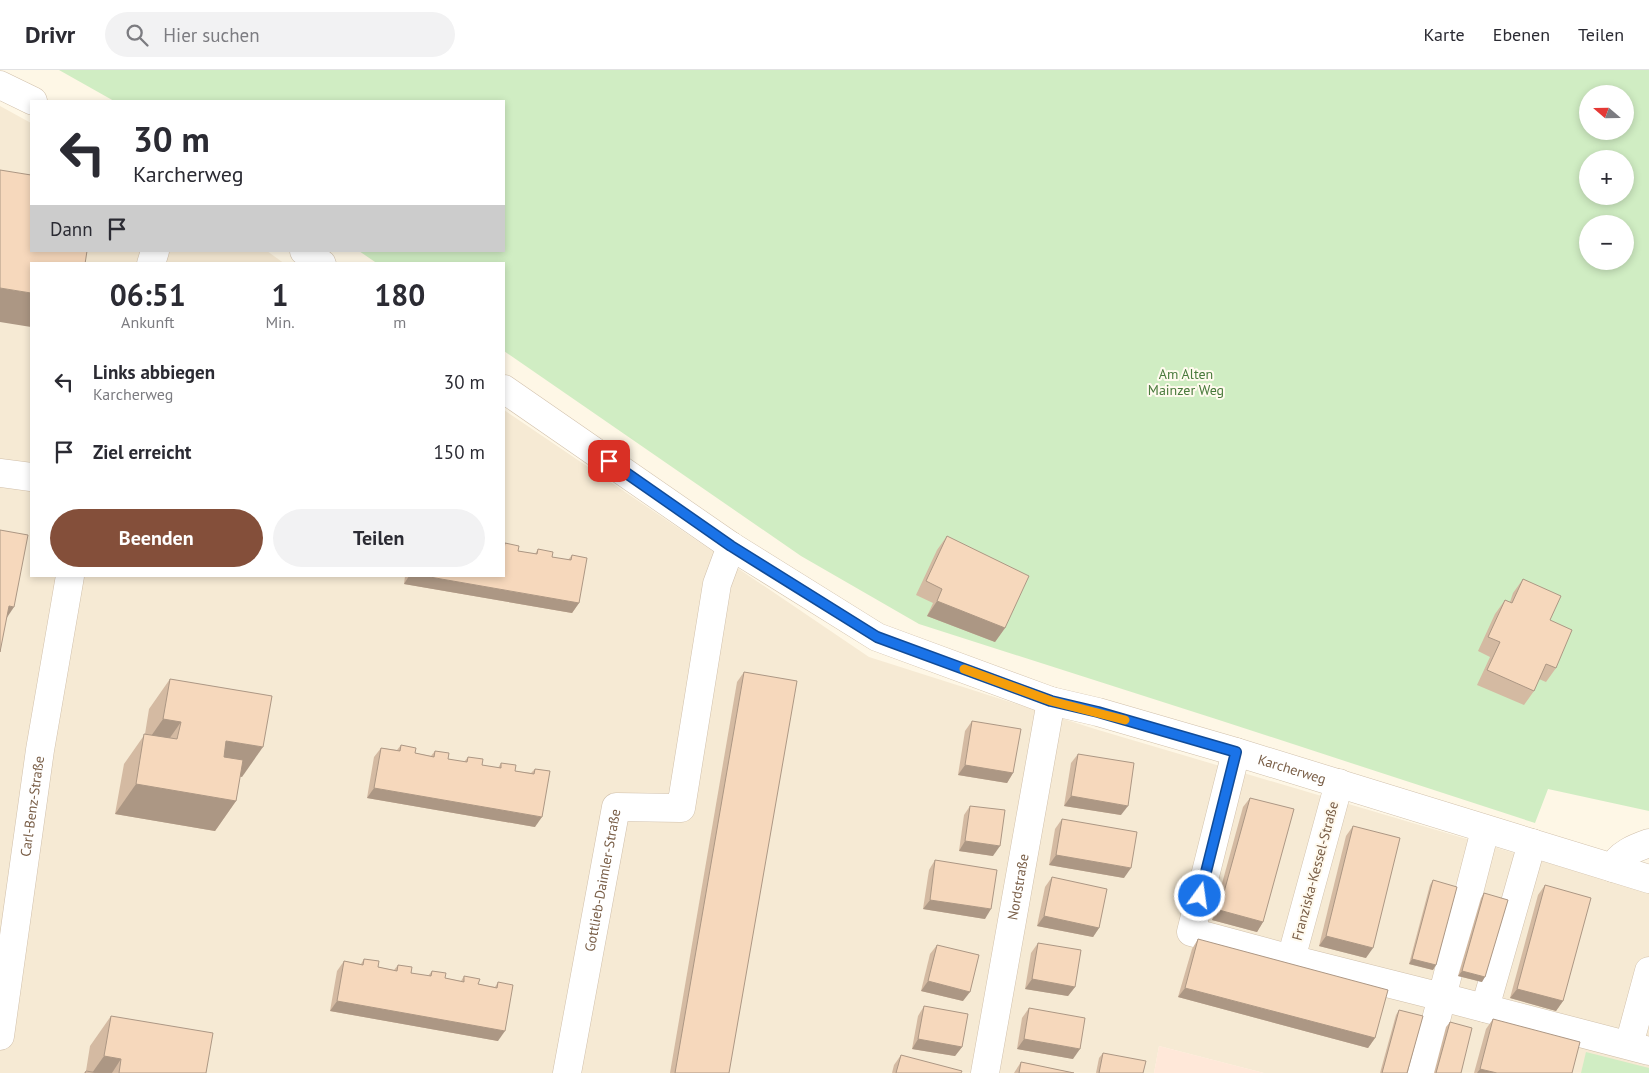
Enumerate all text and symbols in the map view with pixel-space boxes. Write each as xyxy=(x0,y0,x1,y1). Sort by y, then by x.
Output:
search box xyxy=(105,12,455,57)
text: Drivr xyxy=(25,19,75,50)
icon: search xyxy=(123,21,151,49)
text: Hier suchen xyxy=(163,23,260,47)
text: Karte xyxy=(1424,23,1465,46)
text: Ebenen xyxy=(1493,23,1550,46)
text: Teilen xyxy=(1578,23,1624,46)
north arrow xyxy=(1579,85,1634,140)
map controls xyxy=(1579,85,1634,270)
text: 30 m xyxy=(133,116,210,162)
icon: left xyxy=(50,120,115,185)
button: + xyxy=(1579,150,1634,205)
text: Karcherweg xyxy=(133,160,243,188)
icon: arrive xyxy=(103,215,131,243)
button: − xyxy=(1579,215,1634,270)
text: Dann xyxy=(50,217,93,241)
text: 06:51 xyxy=(110,275,186,314)
text: 1 xyxy=(272,275,289,314)
text: 180 xyxy=(374,275,425,314)
text: Ankunft xyxy=(121,312,174,332)
text: Min. xyxy=(265,312,295,332)
text: m xyxy=(393,312,406,332)
text: Links abbiegen xyxy=(93,360,215,384)
park label: Am Alten Mainzer Weg xyxy=(1148,365,1224,399)
icon: left xyxy=(50,368,78,396)
text: 30 m xyxy=(444,370,485,394)
text: Karcherweg xyxy=(93,384,173,404)
icon: arrive xyxy=(50,438,78,466)
text: Ziel erreicht xyxy=(93,440,191,464)
text: 150 m xyxy=(433,440,485,464)
pin xyxy=(588,440,630,482)
icon: arrive xyxy=(595,447,623,475)
button: Beenden xyxy=(50,509,263,567)
button: Teilen xyxy=(273,509,485,567)
street label: Karcherweg xyxy=(1256,750,1328,788)
street label: Carl-Benz-Straße xyxy=(16,755,48,858)
street label: Franziska-Kessel-Straße xyxy=(1288,799,1342,943)
street label: Gottlieb-Daimler-Straße xyxy=(581,807,624,953)
street label: Nordstraße xyxy=(1003,852,1033,921)
position arrow xyxy=(1173,869,1225,921)

